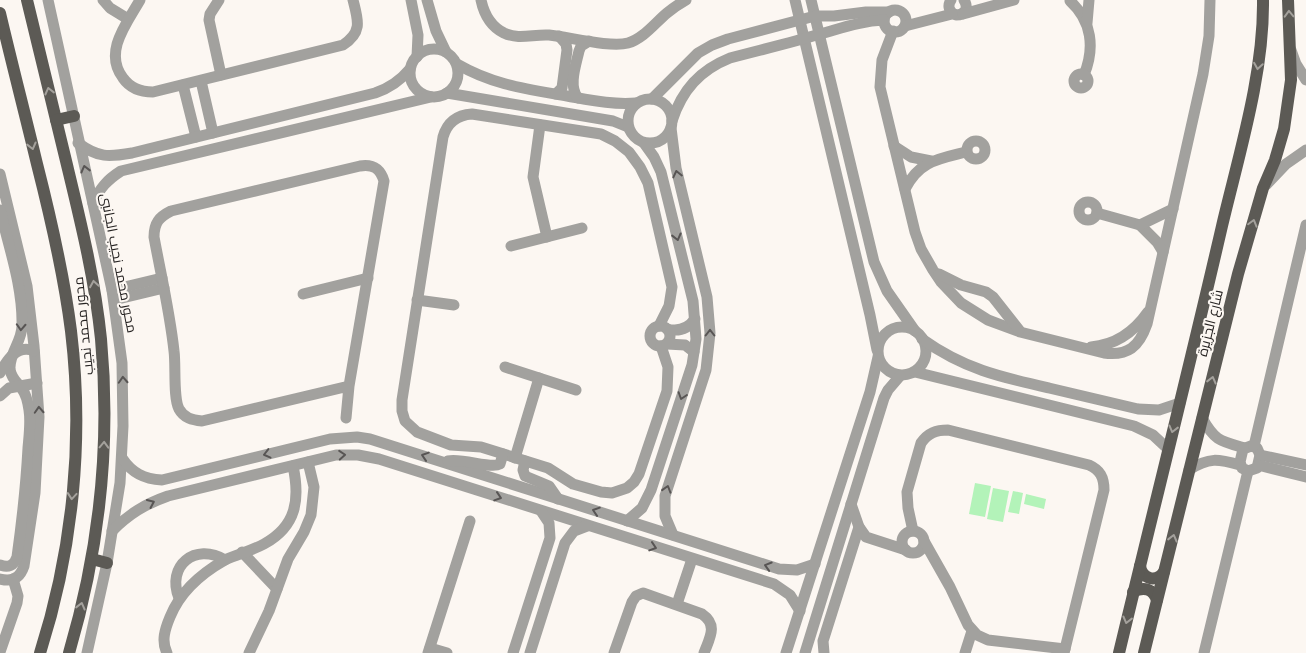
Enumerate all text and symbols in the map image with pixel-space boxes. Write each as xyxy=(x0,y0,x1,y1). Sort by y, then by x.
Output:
one-way arrow xyxy=(1284,9,1294,17)
one-way arrow xyxy=(1254,62,1264,70)
one-way arrow xyxy=(44,87,55,96)
one-way arrow xyxy=(27,141,37,149)
one-way arrow xyxy=(80,164,91,173)
one-way arrow xyxy=(672,170,683,179)
street label: محور محمد نجيب الجانبى xyxy=(97,192,141,334)
one-way arrow xyxy=(1247,219,1257,227)
one-way arrow xyxy=(671,233,682,242)
street label: محور محمد نجيب xyxy=(69,276,97,376)
one-way arrow xyxy=(89,279,99,288)
street label: شارع الجزيرة xyxy=(1193,288,1227,358)
one-way arrow xyxy=(16,323,27,331)
one-way arrow xyxy=(705,329,715,336)
one-way arrow xyxy=(1206,375,1217,384)
one-way arrow xyxy=(117,376,128,384)
one-way arrow xyxy=(678,391,688,400)
one-way arrow xyxy=(33,405,44,413)
one-way arrow xyxy=(1169,424,1179,432)
one-way arrow xyxy=(99,441,109,449)
one-way arrow xyxy=(263,448,272,459)
one-way arrow xyxy=(339,450,347,461)
one-way arrow xyxy=(421,452,430,462)
one-way arrow xyxy=(662,485,672,494)
one-way arrow xyxy=(494,491,502,501)
one-way arrow xyxy=(67,493,78,501)
one-way arrow xyxy=(146,498,155,509)
one-way arrow xyxy=(593,507,601,517)
one-way arrow xyxy=(1167,533,1178,542)
one-way arrow xyxy=(649,541,657,551)
one-way arrow xyxy=(764,562,772,572)
one-way arrow xyxy=(76,602,86,610)
one-way arrow xyxy=(1122,616,1133,625)

